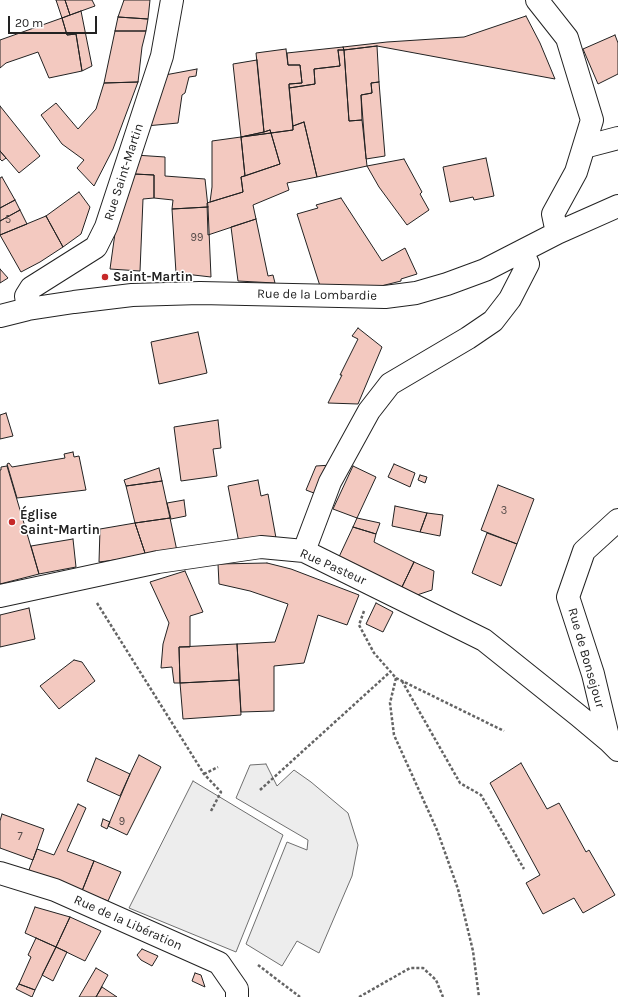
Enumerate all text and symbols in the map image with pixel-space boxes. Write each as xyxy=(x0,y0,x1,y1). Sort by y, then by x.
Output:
scale bar xyxy=(10,8,99,34)
text: 20 m xyxy=(15,16,43,30)
street label: Rue Saint-Martin xyxy=(101,121,147,223)
house number: 5 xyxy=(5,213,11,227)
house number: 99 xyxy=(191,231,203,245)
place label: Saint-Martin xyxy=(113,269,193,285)
marker: Saint-Martin xyxy=(100,272,110,282)
street label: Rue de la Lombardie xyxy=(257,286,377,304)
house number: 3 xyxy=(501,504,507,518)
place label: Église Saint-Martin xyxy=(20,507,100,538)
marker: Église Saint-Martin xyxy=(7,517,17,527)
street label: Rue Pasteur xyxy=(297,545,369,589)
street label: Rue de Bonsejour xyxy=(564,606,608,710)
house number: 9 xyxy=(119,815,125,829)
house number: 7 xyxy=(17,830,23,844)
street label: Rue de la Libération xyxy=(71,892,185,954)

